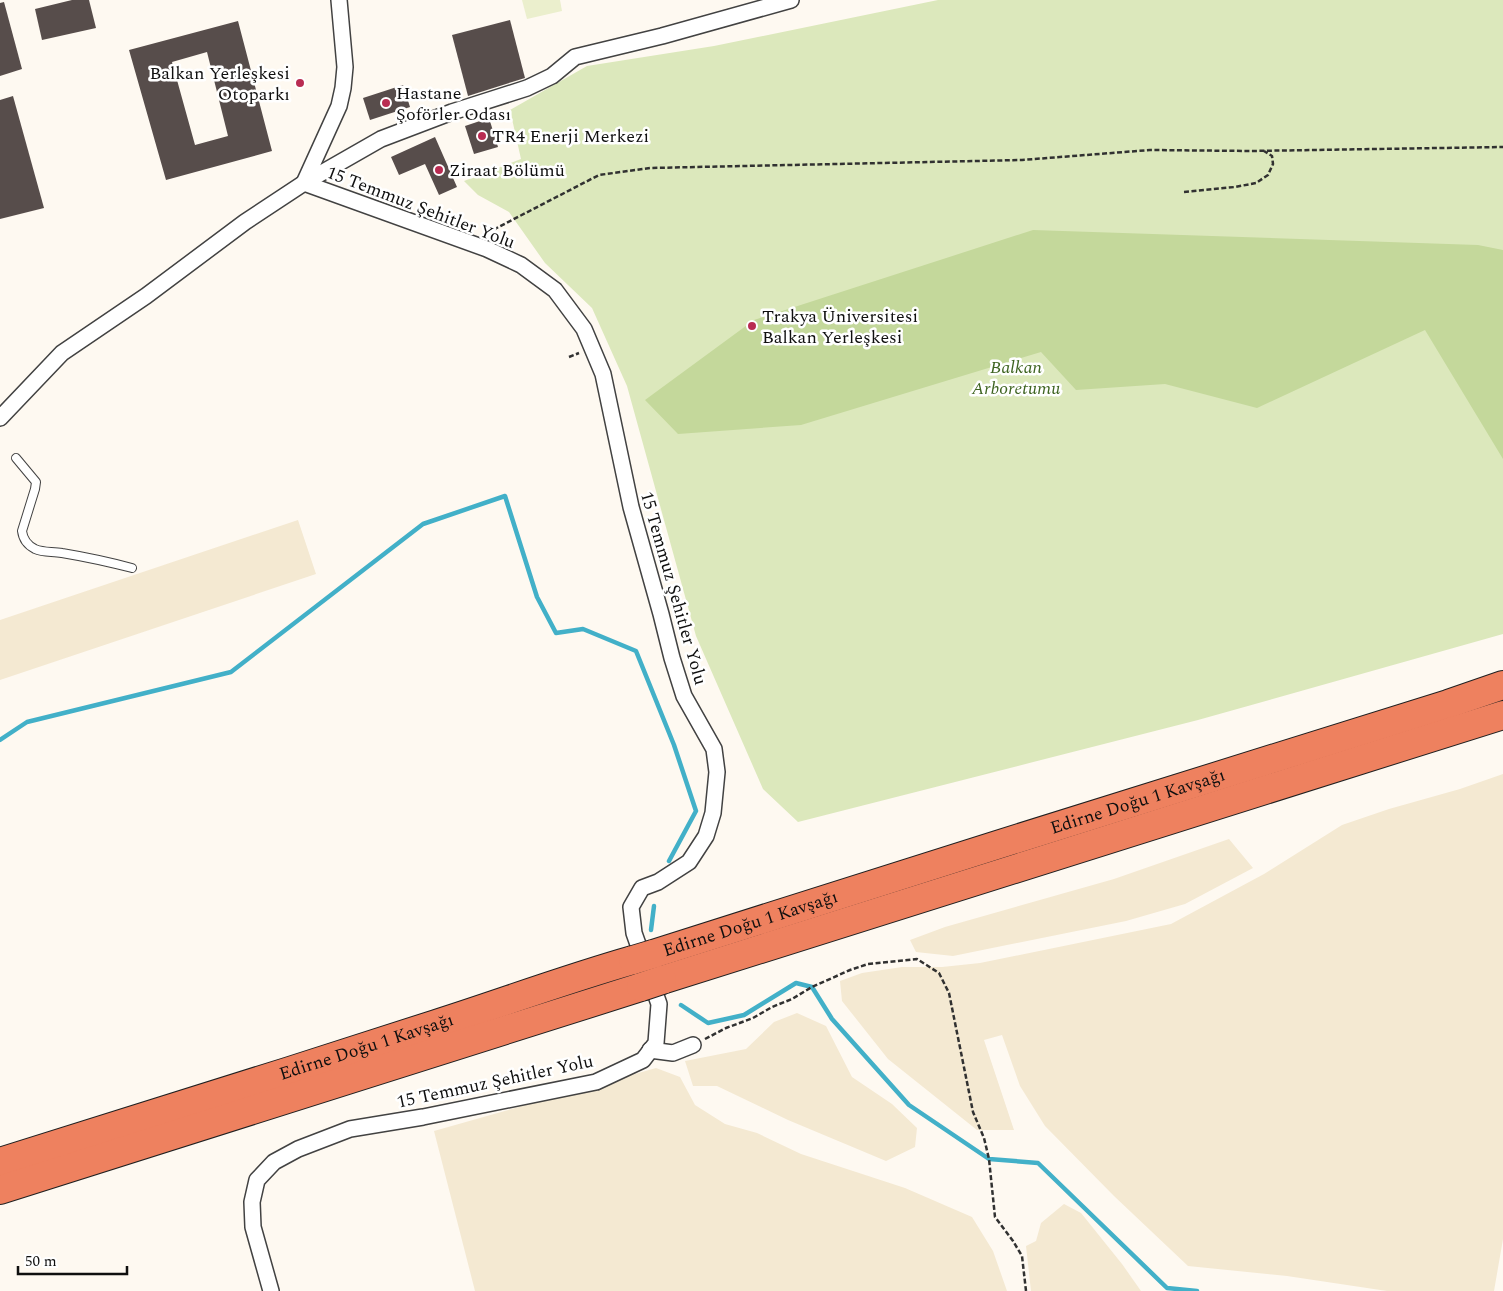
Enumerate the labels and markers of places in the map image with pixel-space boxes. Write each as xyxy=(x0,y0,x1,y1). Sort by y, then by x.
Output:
place label: Balkan Yerleşkesi Otoparkı xyxy=(149,60,290,108)
marker: Balkan Yerleşkesi Otoparkı xyxy=(294,77,306,89)
place label: Hastane Şoförler Odası xyxy=(396,80,511,128)
marker: Hastane Şoförler Odası xyxy=(380,97,392,109)
place label: TR4 Enerji Merkezi xyxy=(492,123,649,150)
marker: TR4 Enerji Merkezi xyxy=(476,130,488,142)
place label: Ziraat Bölümü xyxy=(449,157,565,184)
marker: Ziraat Bölümü xyxy=(433,164,445,176)
place label: Trakya Üniversitesi Balkan Yerleşkesi xyxy=(762,303,918,351)
marker: Trakya Üniversitesi Balkan Yerleşkesi xyxy=(746,320,758,332)

